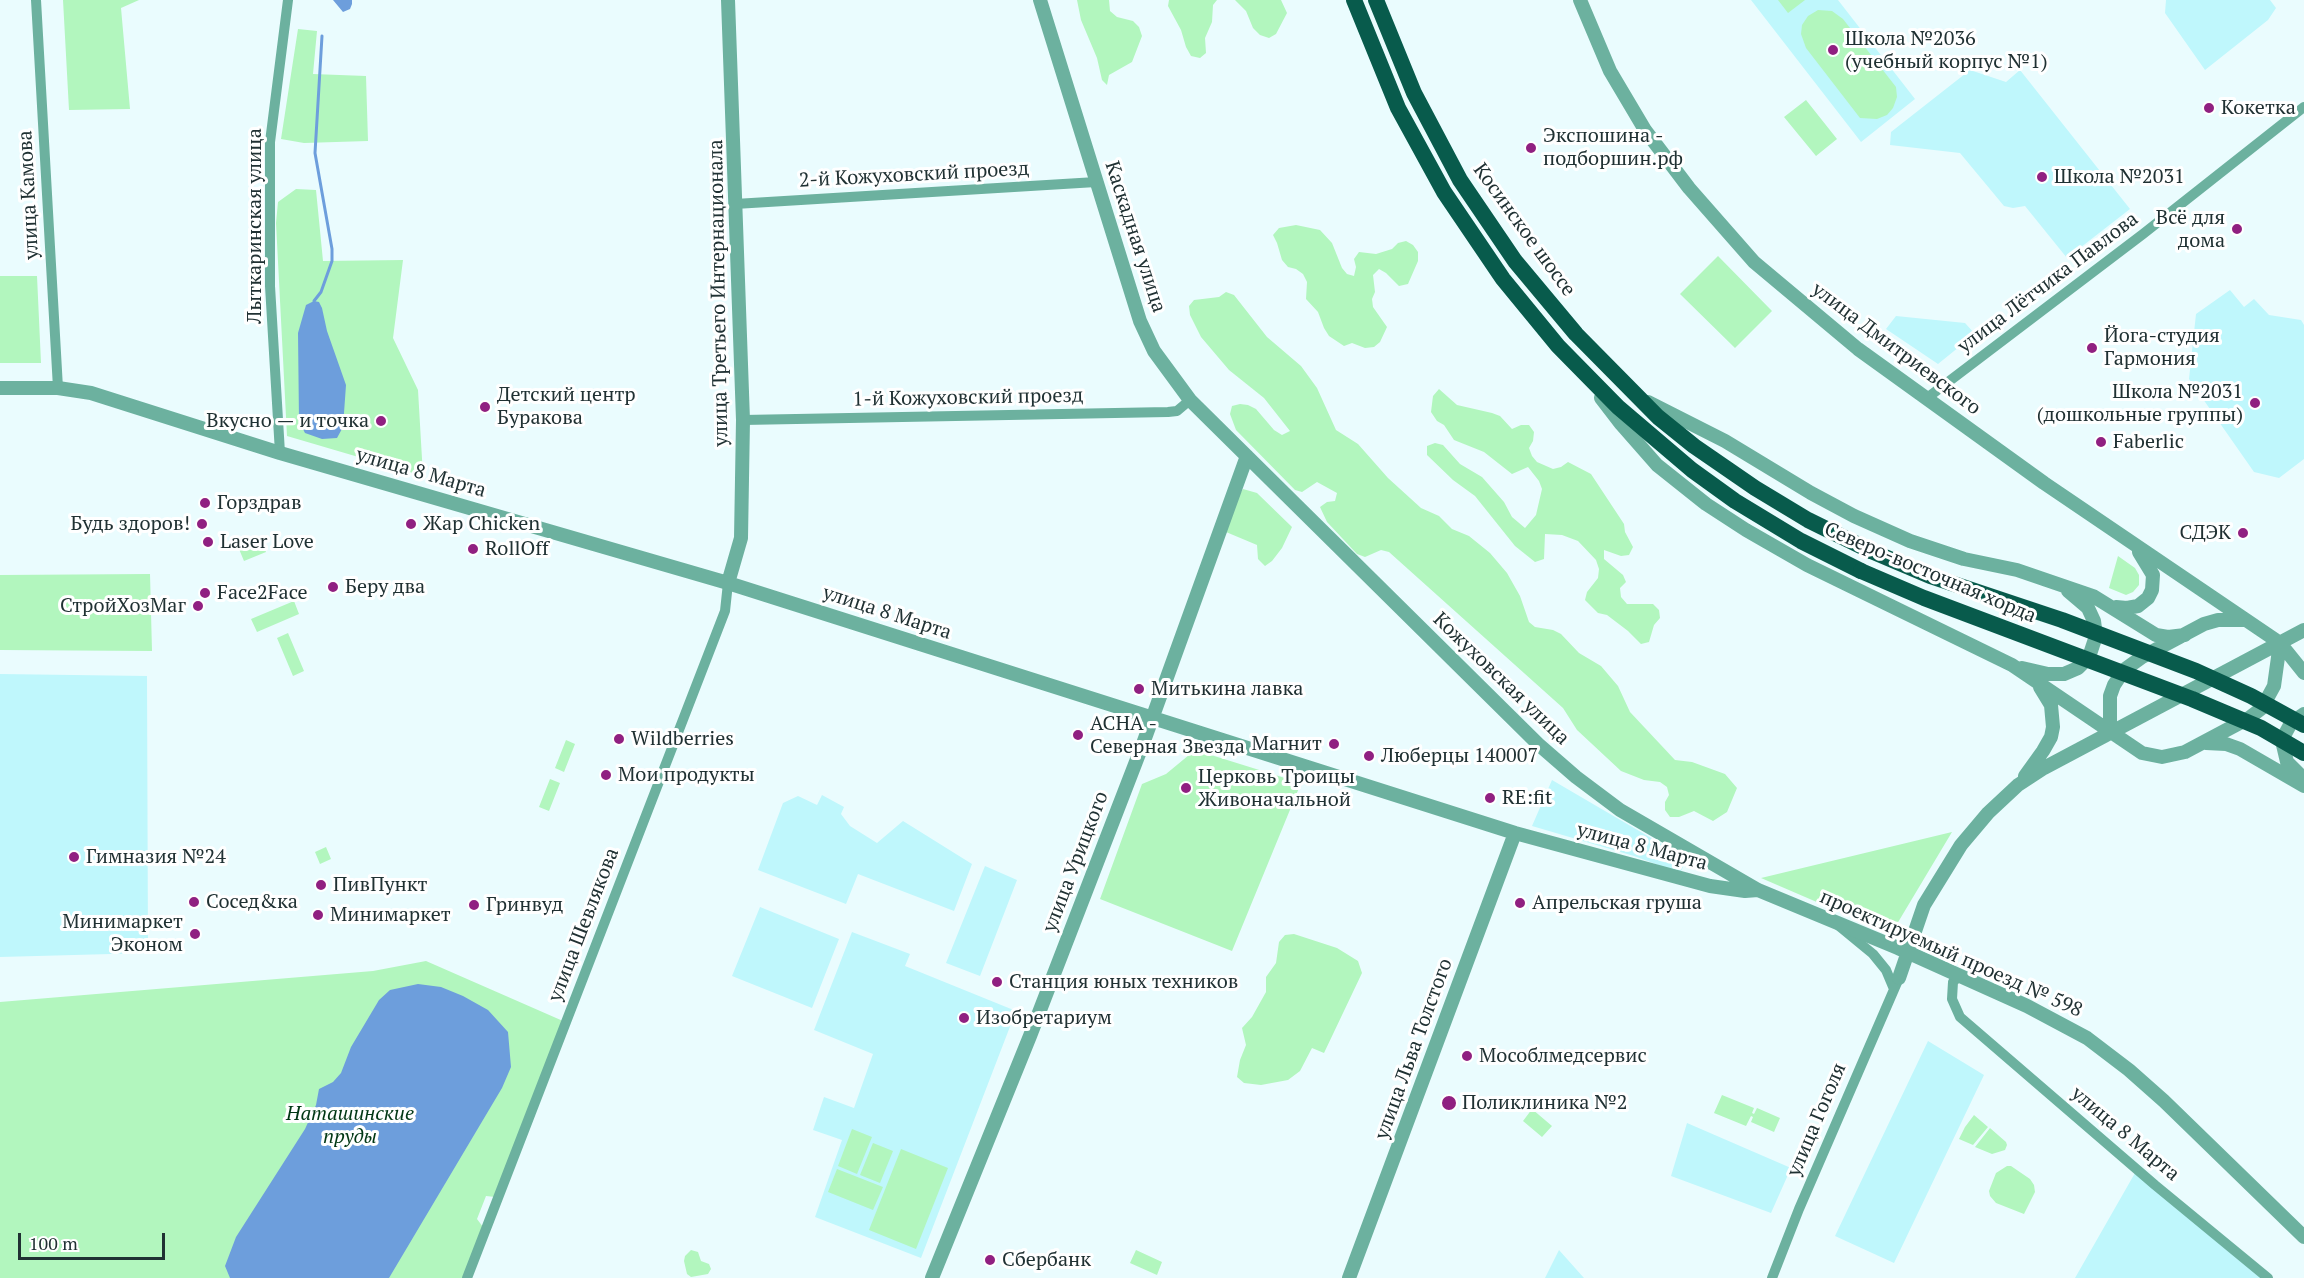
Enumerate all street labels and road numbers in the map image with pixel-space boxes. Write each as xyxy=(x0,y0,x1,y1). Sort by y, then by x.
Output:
street label: Лыткаринская улица xyxy=(243,128,267,324)
street label: улица Камова xyxy=(14,130,44,260)
street label: улица Третьего Интернационала xyxy=(704,139,734,447)
street label: 2-й Кожуховский проезд xyxy=(798,157,1030,193)
street label: Каскадная улица xyxy=(1099,158,1171,316)
street label: Косинское шоссе xyxy=(1468,159,1580,301)
street label: улица Лётчика Павлова xyxy=(1953,207,2143,359)
street label: улица Дмитриевского xyxy=(1807,278,1985,420)
street label: 1-й Кожуховский проезд xyxy=(852,384,1084,412)
street label: улица 8 Марта xyxy=(353,443,489,503)
street label: Северо-восточная хорда xyxy=(1820,517,2040,629)
street label: улица 8 Марта xyxy=(820,581,954,645)
street label: Кожуховская улица xyxy=(1428,608,1574,750)
street label: улица Урицкого xyxy=(1038,788,1114,936)
street label: улица 8 Марта xyxy=(1574,818,1710,876)
street label: улица Шевлякова xyxy=(544,845,624,1005)
street label: проектируемый проезд № 598 xyxy=(1816,885,2086,1023)
street label: улица Льва Толстого xyxy=(1370,955,1458,1143)
street label: улица Гоголя xyxy=(1782,1060,1852,1180)
street label: улица 8 Марта xyxy=(2066,1082,2184,1186)

